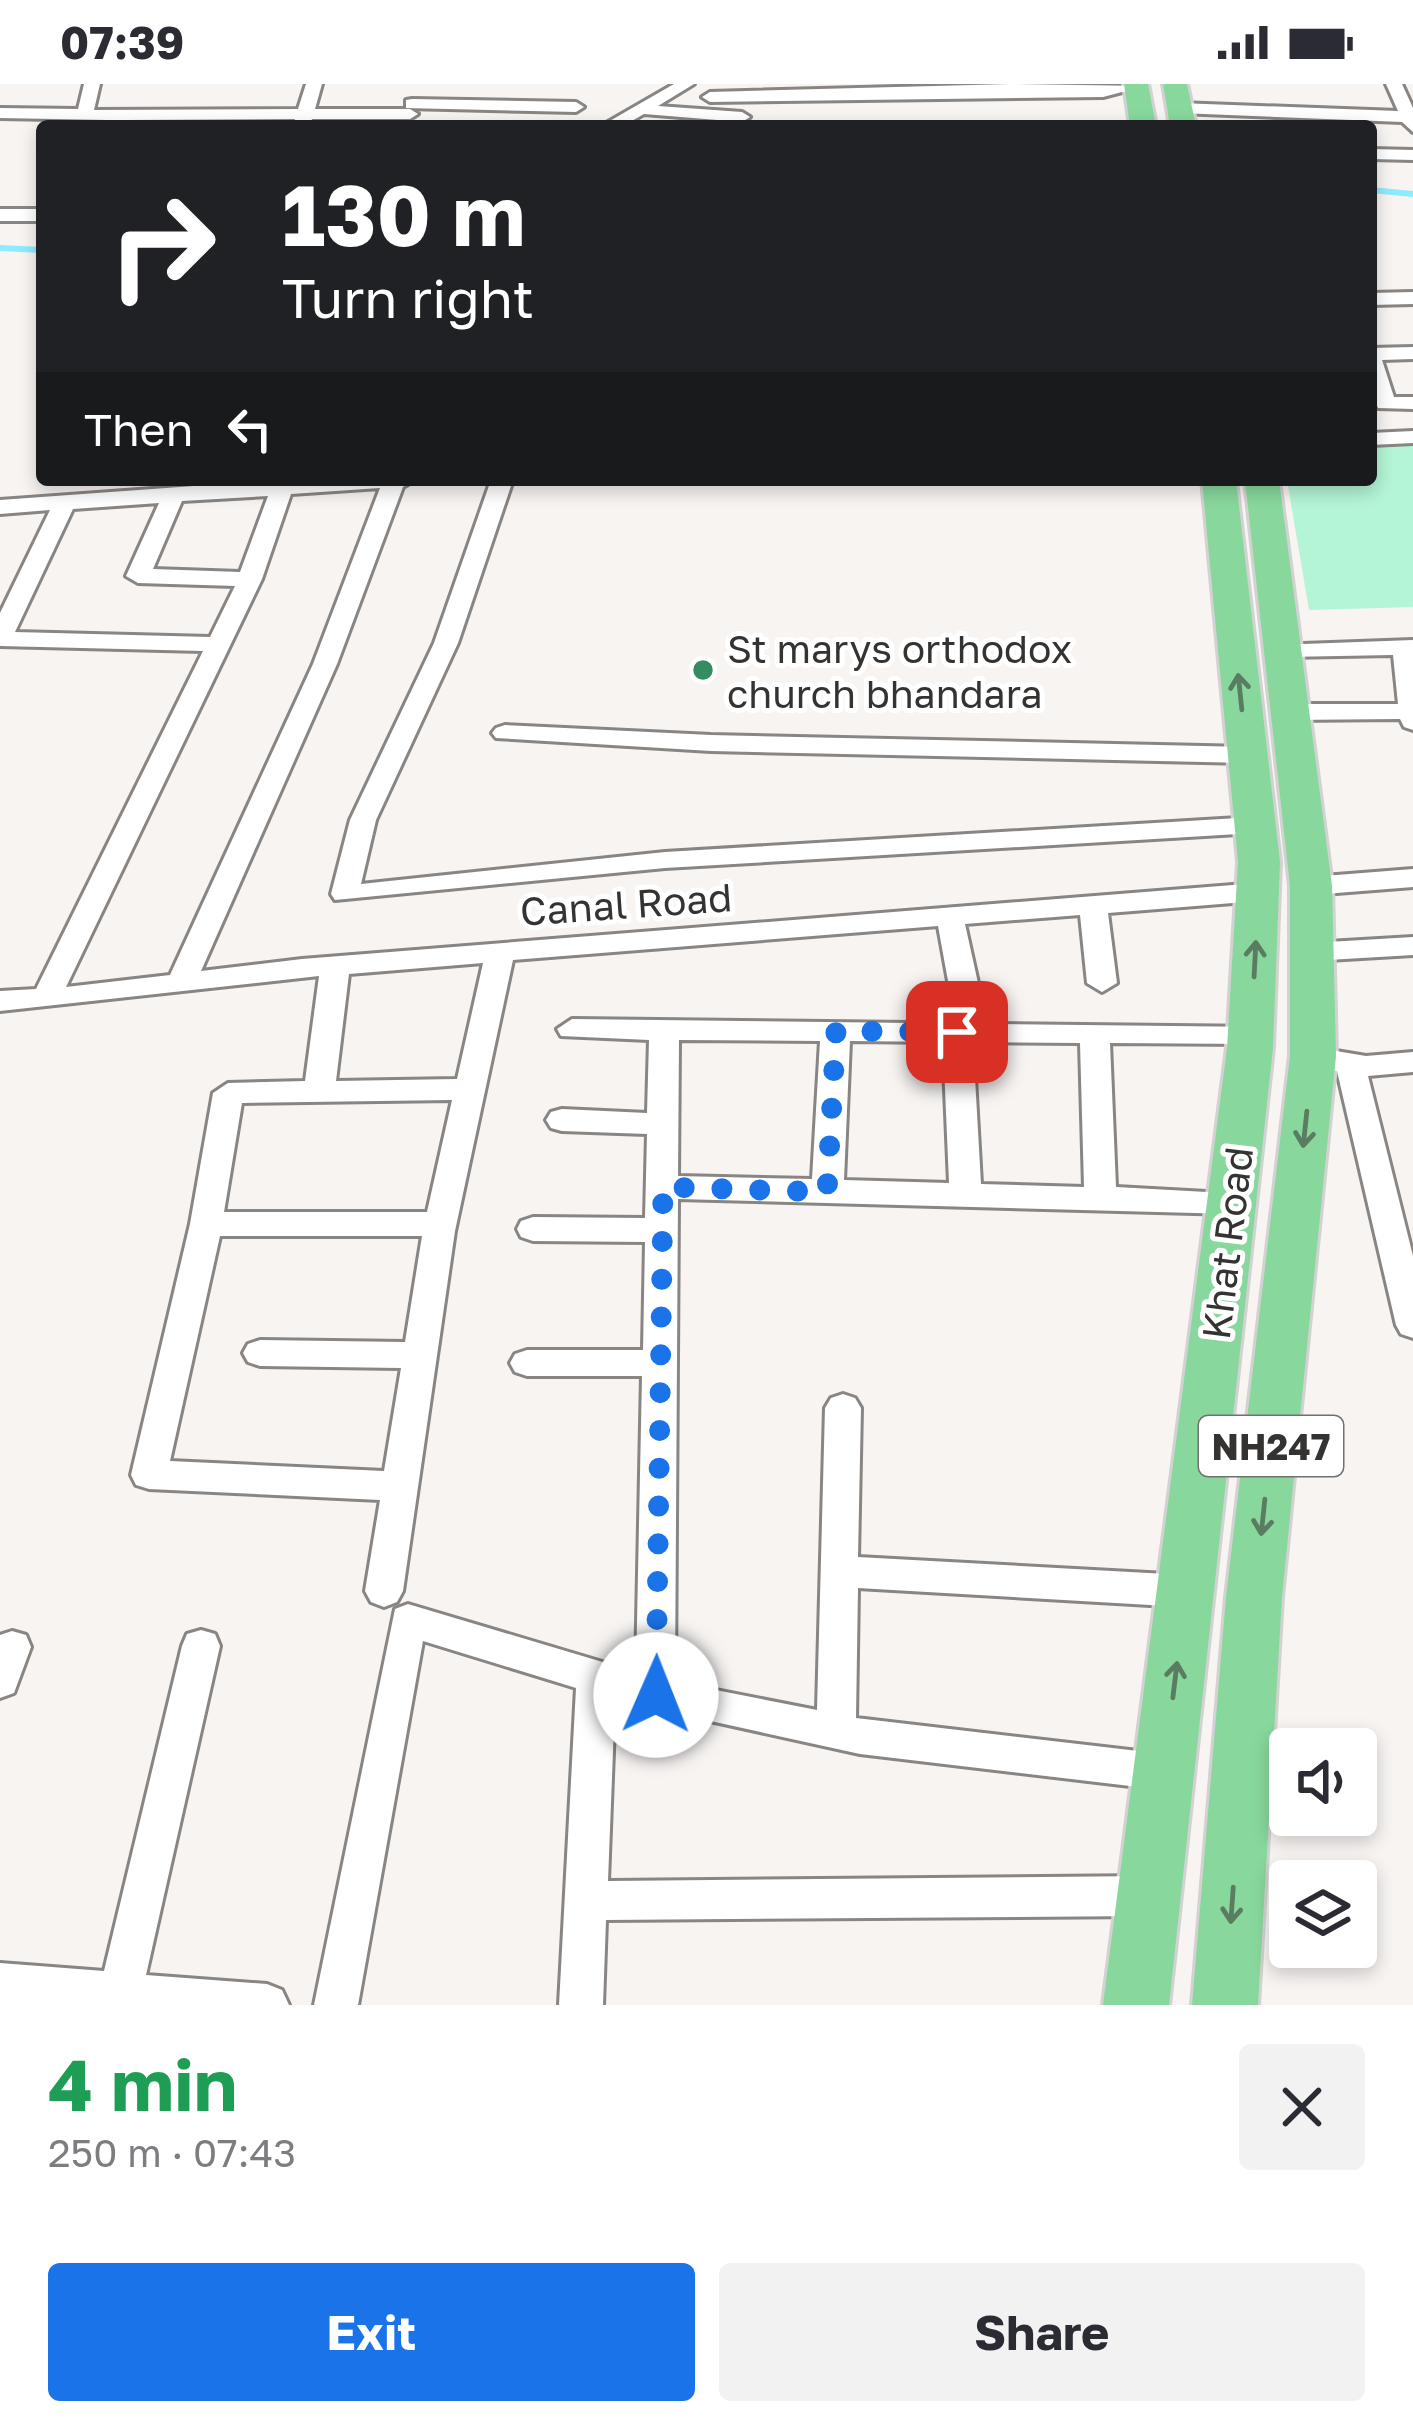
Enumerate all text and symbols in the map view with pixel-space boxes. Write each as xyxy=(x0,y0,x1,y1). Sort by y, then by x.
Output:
text: 07:39 xyxy=(60,15,184,69)
text: 130 m xyxy=(282,164,526,264)
icon: right xyxy=(84,168,240,324)
text: Turn right xyxy=(282,265,534,330)
icon: left xyxy=(217,396,283,462)
text: Then xyxy=(84,402,193,456)
place label: St marys orthodox church bhandara xyxy=(727,625,1072,717)
marker: St marys orthodox church bhandara xyxy=(690,657,716,683)
one-way arrow xyxy=(1228,673,1251,712)
street label: Canal Road xyxy=(518,873,734,935)
one-way arrow xyxy=(1244,940,1267,979)
pin xyxy=(906,981,1008,1083)
icon: arrive xyxy=(924,999,990,1065)
one-way arrow xyxy=(1293,1109,1315,1148)
street label: Khat Road xyxy=(1192,1144,1262,1342)
road number: NH247 xyxy=(1199,1416,1343,1476)
one-way arrow xyxy=(1251,1497,1274,1536)
position arrow xyxy=(593,1632,719,1758)
one-way arrow xyxy=(1164,1661,1186,1700)
map controls xyxy=(1269,1728,1377,1968)
button: sound xyxy=(1269,1728,1377,1836)
button: layers xyxy=(1269,1860,1377,1968)
one-way arrow xyxy=(1220,1885,1243,1924)
text: 4 min xyxy=(48,2040,237,2127)
button: close xyxy=(1239,2044,1365,2170)
text: 250 m · 07:43 xyxy=(48,2129,296,2176)
button: Exit xyxy=(48,2263,695,2401)
button: Share xyxy=(719,2263,1365,2401)

